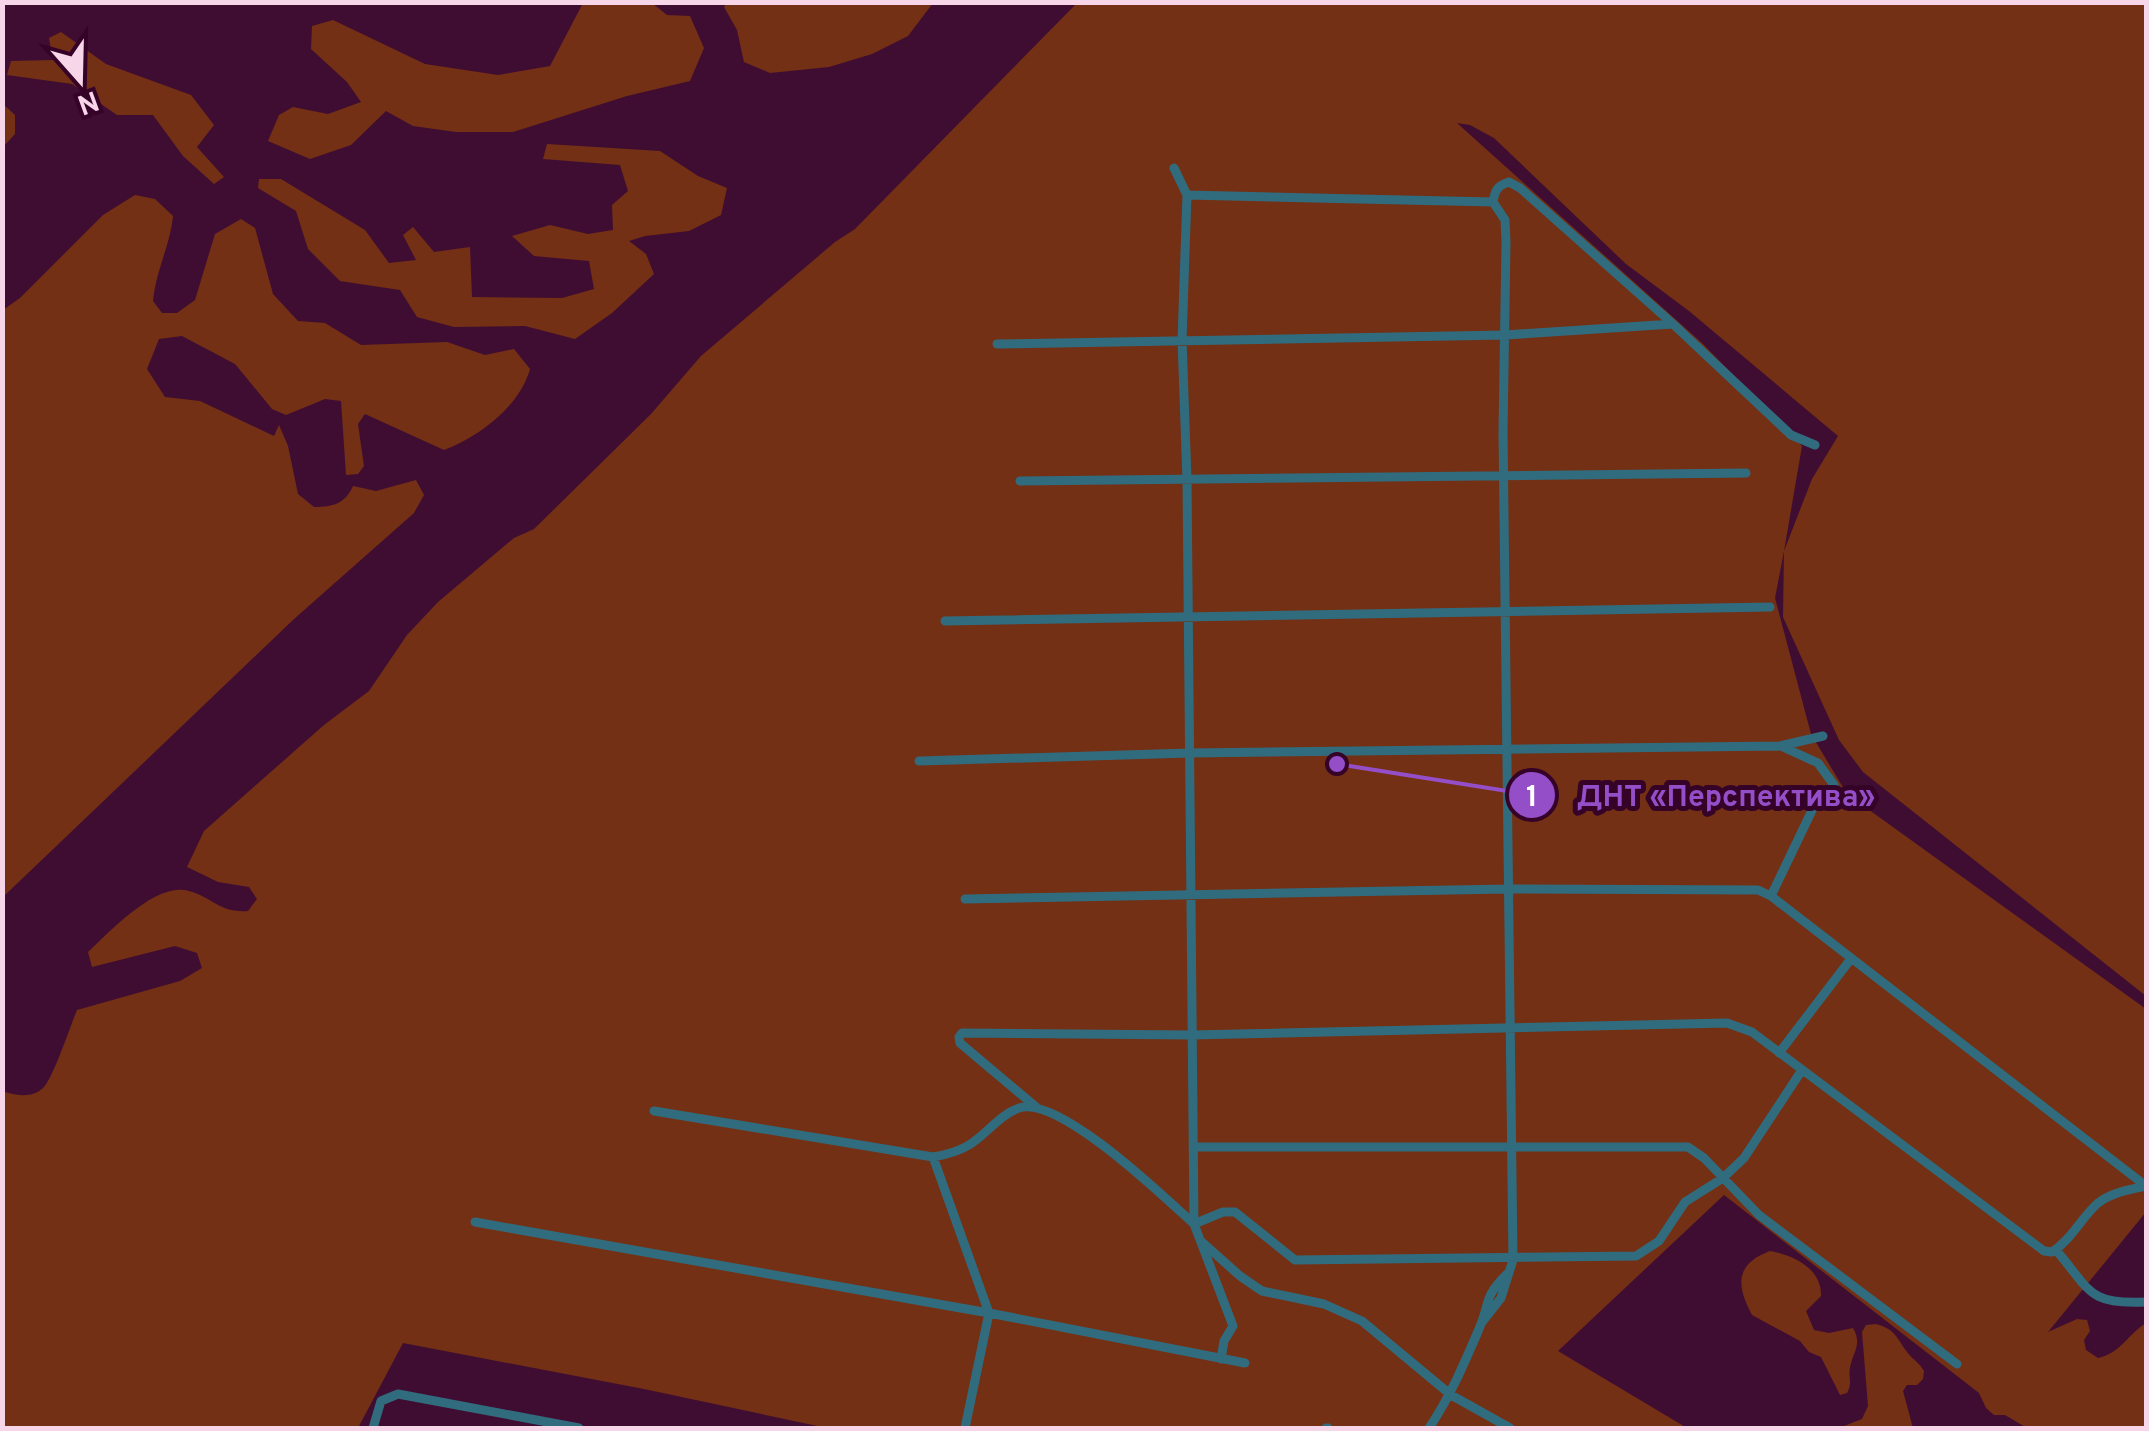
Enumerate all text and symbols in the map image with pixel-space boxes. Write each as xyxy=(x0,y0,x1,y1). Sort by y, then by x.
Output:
north arrow xyxy=(30,30,130,130)
text: N xyxy=(72,80,103,121)
callout: ДНТ «Перспектива» xyxy=(1507,765,1895,825)
text: 1 xyxy=(1526,780,1538,817)
text: ДНТ «Перспектива» xyxy=(1577,780,1875,817)

